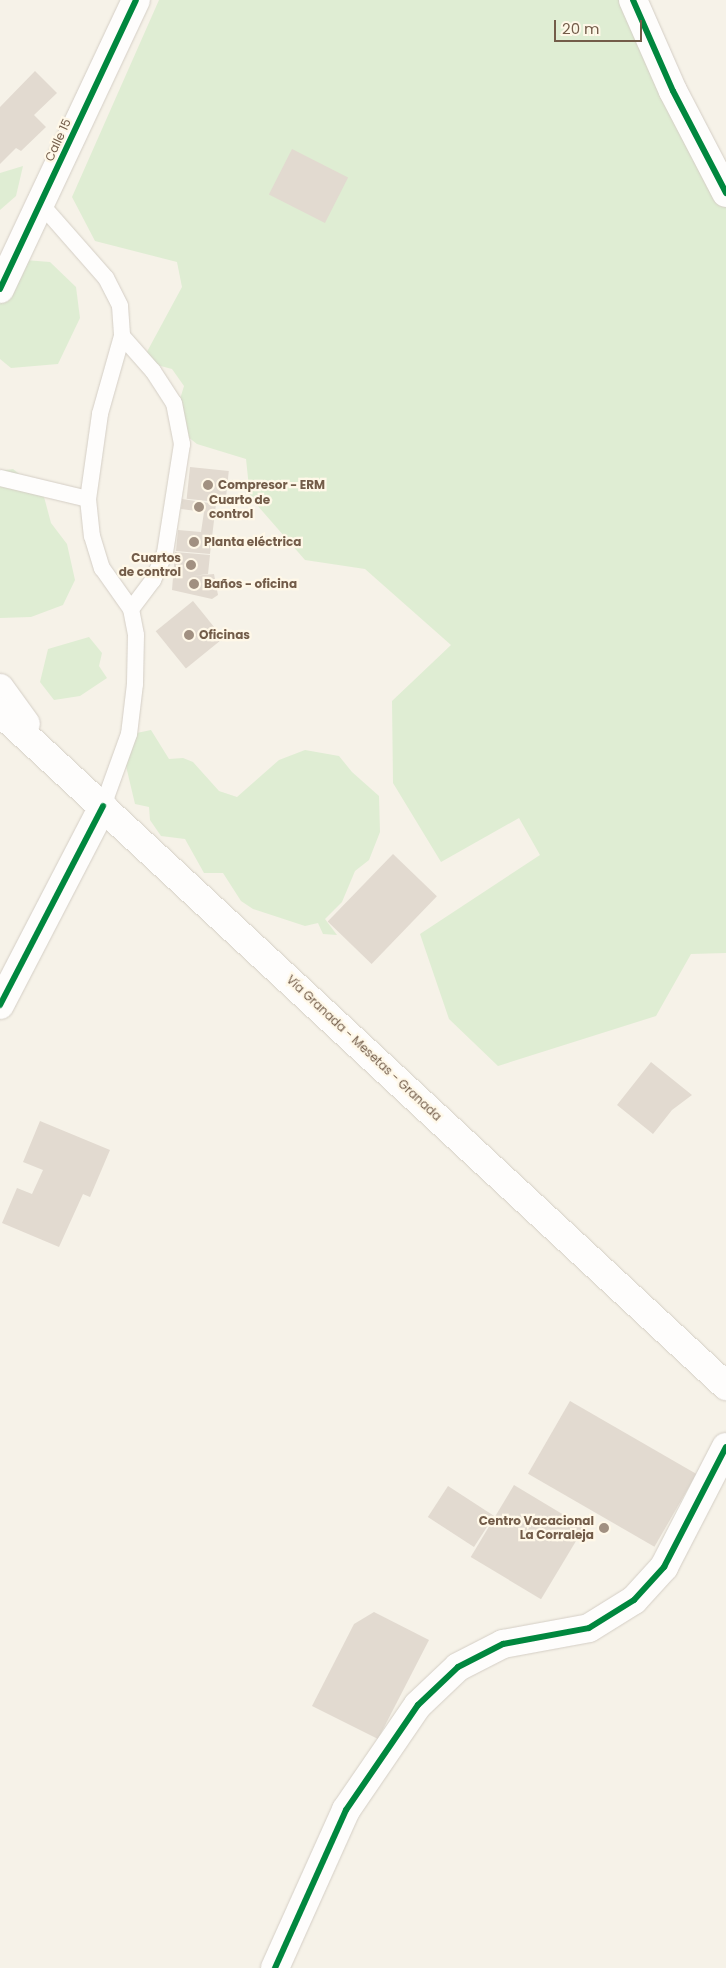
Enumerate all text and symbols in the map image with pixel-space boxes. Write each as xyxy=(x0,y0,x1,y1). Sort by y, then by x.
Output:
scale bar xyxy=(556,10,644,42)
text: 20 m xyxy=(562,18,600,39)
street label: Calle 15 xyxy=(42,116,74,164)
place label: Compresor - ERM xyxy=(218,478,325,492)
marker: Compresor - ERM xyxy=(202,479,214,491)
place label: Cuarto de control xyxy=(209,493,270,521)
marker: Cuarto de control xyxy=(193,501,205,513)
place label: Planta eléctrica xyxy=(204,535,301,549)
marker: Planta eléctrica xyxy=(188,536,200,548)
place label: Cuartos de control xyxy=(119,551,181,579)
marker: Cuartos de control xyxy=(185,559,197,571)
place label: Baños - oficina xyxy=(204,577,297,591)
marker: Baños - oficina xyxy=(188,578,200,590)
place label: Oficinas xyxy=(199,628,250,642)
marker: Oficinas xyxy=(183,629,195,641)
street label: Vía Granada - Mesetas - Granada xyxy=(284,972,444,1124)
place label: Centro Vacacional La Corraleja xyxy=(479,1514,594,1542)
marker: Centro Vacacional La Corraleja xyxy=(598,1522,610,1534)

